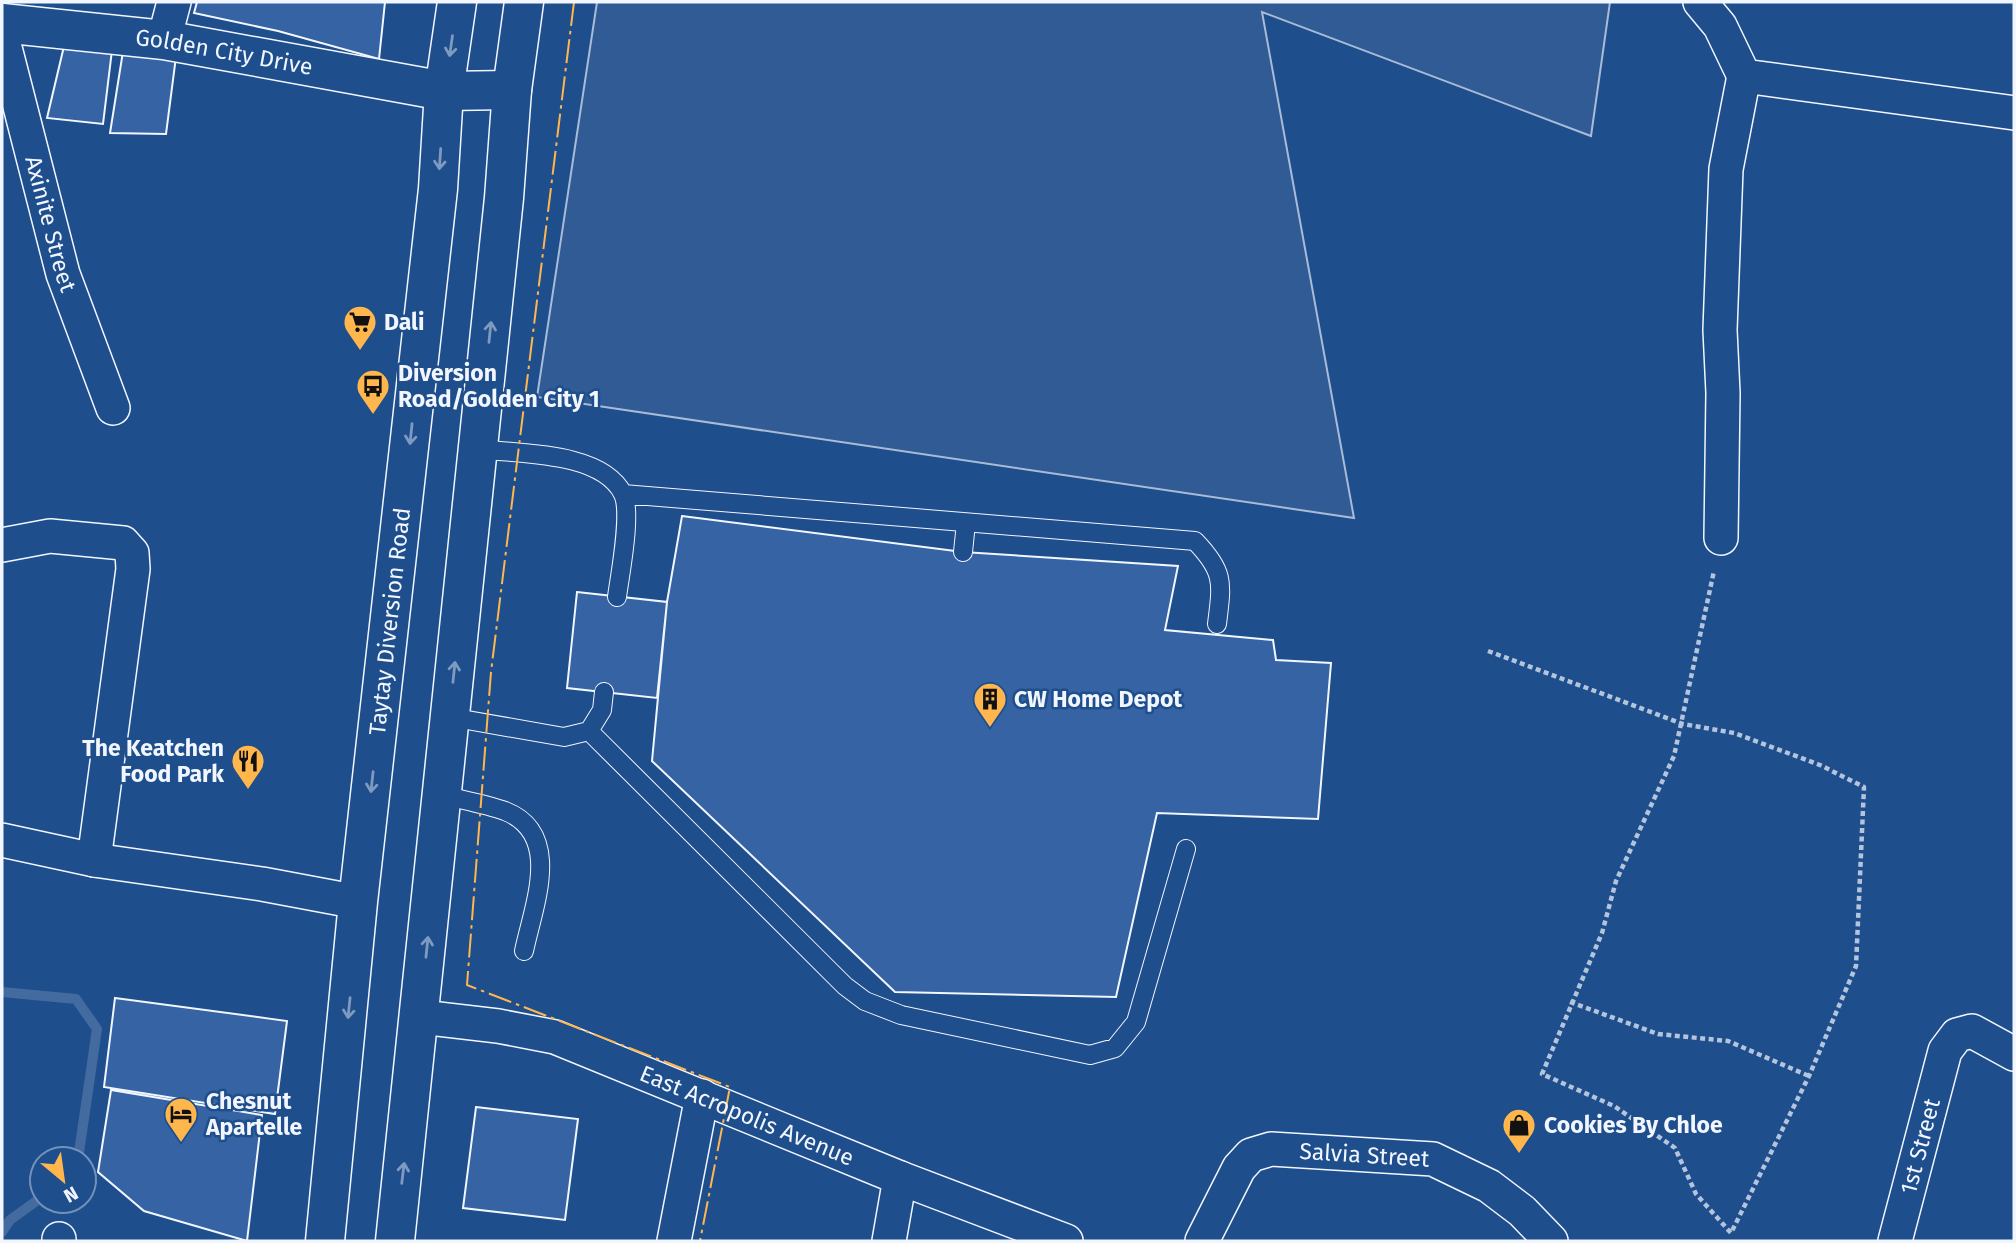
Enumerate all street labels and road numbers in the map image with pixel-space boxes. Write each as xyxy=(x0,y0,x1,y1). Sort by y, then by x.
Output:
street label: Golden City Drive xyxy=(134,23,315,81)
street label: Axinite Street xyxy=(19,153,83,297)
street label: Taytay Diversion Road xyxy=(363,506,416,737)
street label: East Acropolis Avenue xyxy=(636,1059,858,1172)
street label: 1st Street xyxy=(1894,1095,1946,1197)
street label: Salvia Street xyxy=(1299,1137,1431,1173)

